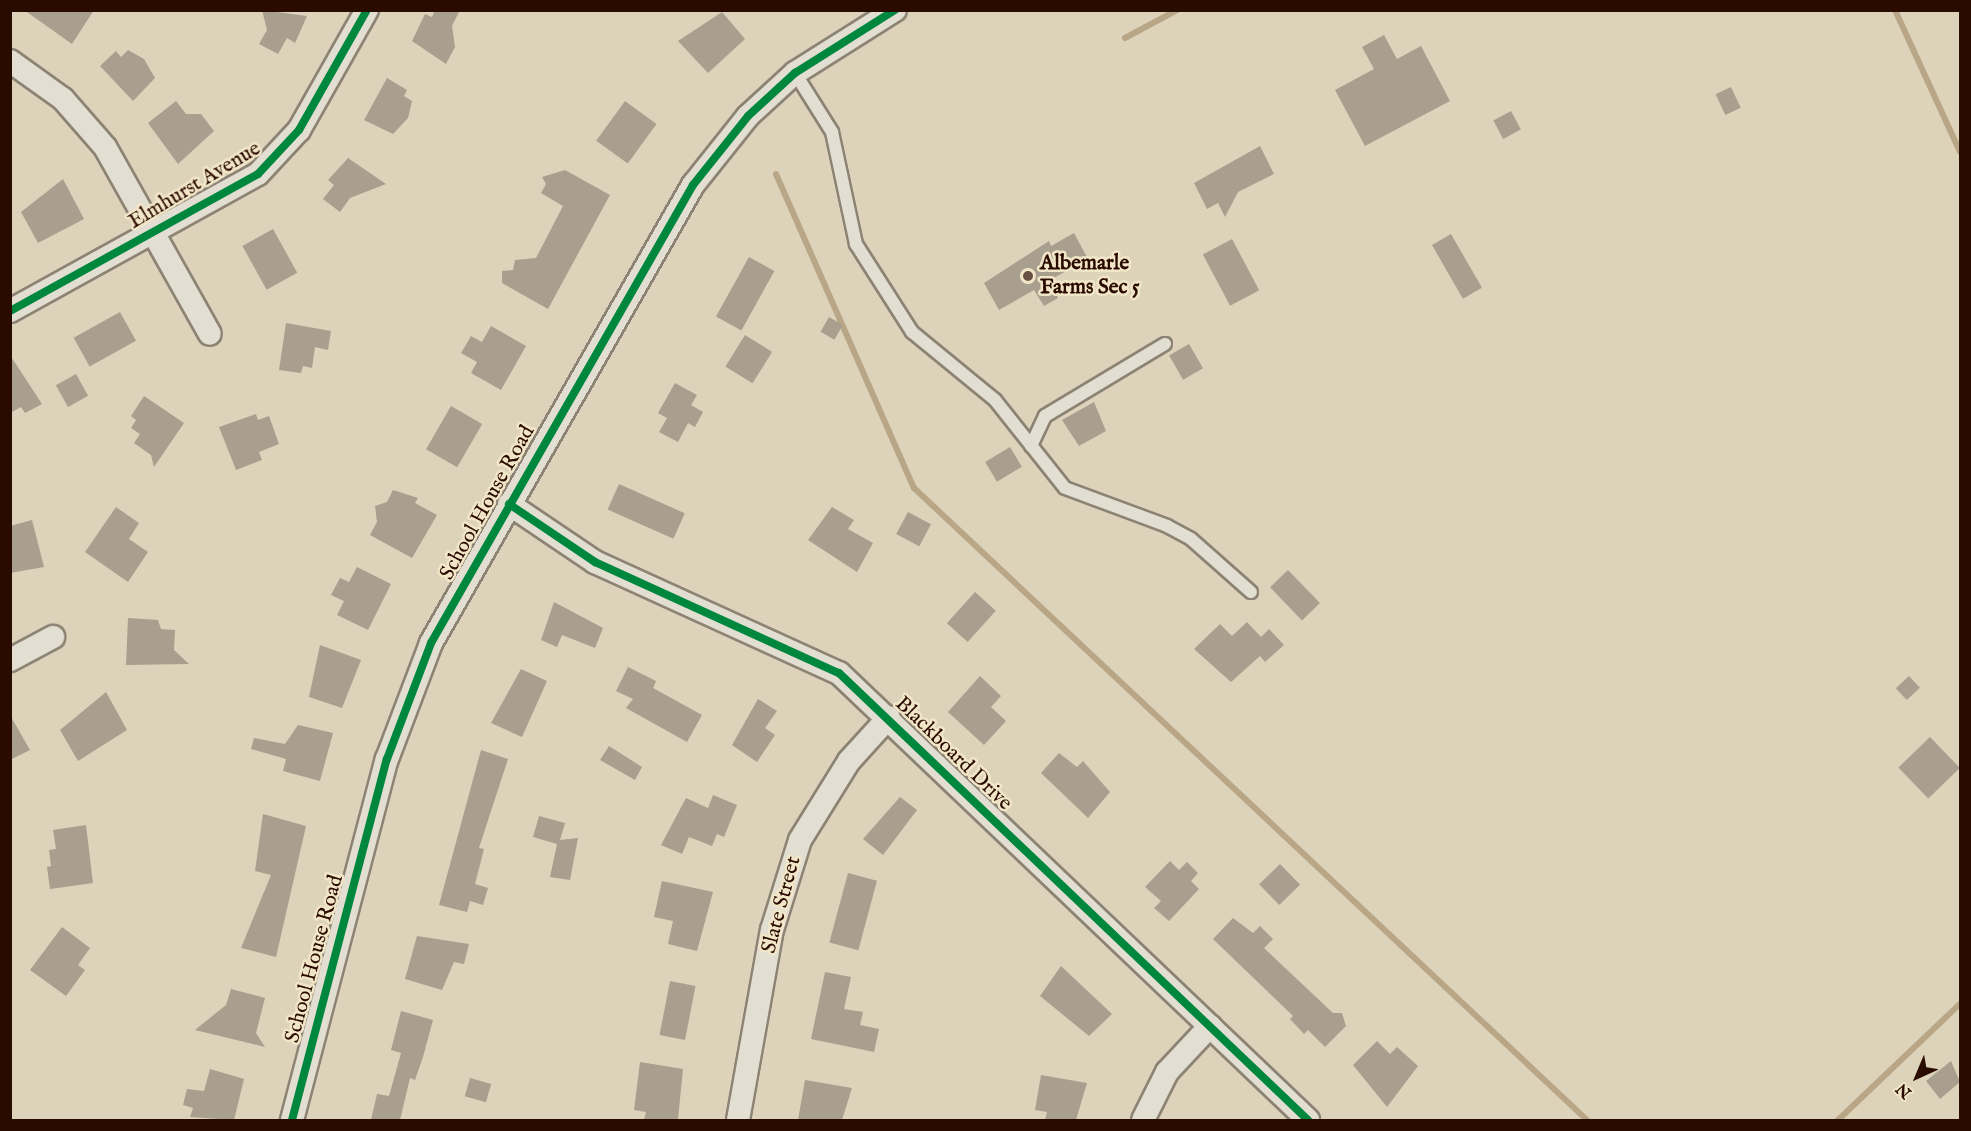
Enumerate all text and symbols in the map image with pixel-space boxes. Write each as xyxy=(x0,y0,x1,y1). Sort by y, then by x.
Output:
street label: Elmhurst Avenue xyxy=(124,137,266,235)
place label: Albemarle Farms Sec 5 xyxy=(1040,251,1140,301)
marker: Albemarle Farms Sec 5 xyxy=(1021,269,1035,283)
street label: School House Road xyxy=(435,421,541,585)
street label: Blackboard Drive xyxy=(889,692,1017,816)
street label: Slate Street xyxy=(757,854,807,956)
street label: School House Road xyxy=(280,872,350,1046)
north arrow xyxy=(1887,1047,1947,1107)
text: N xyxy=(1893,1078,1916,1102)

